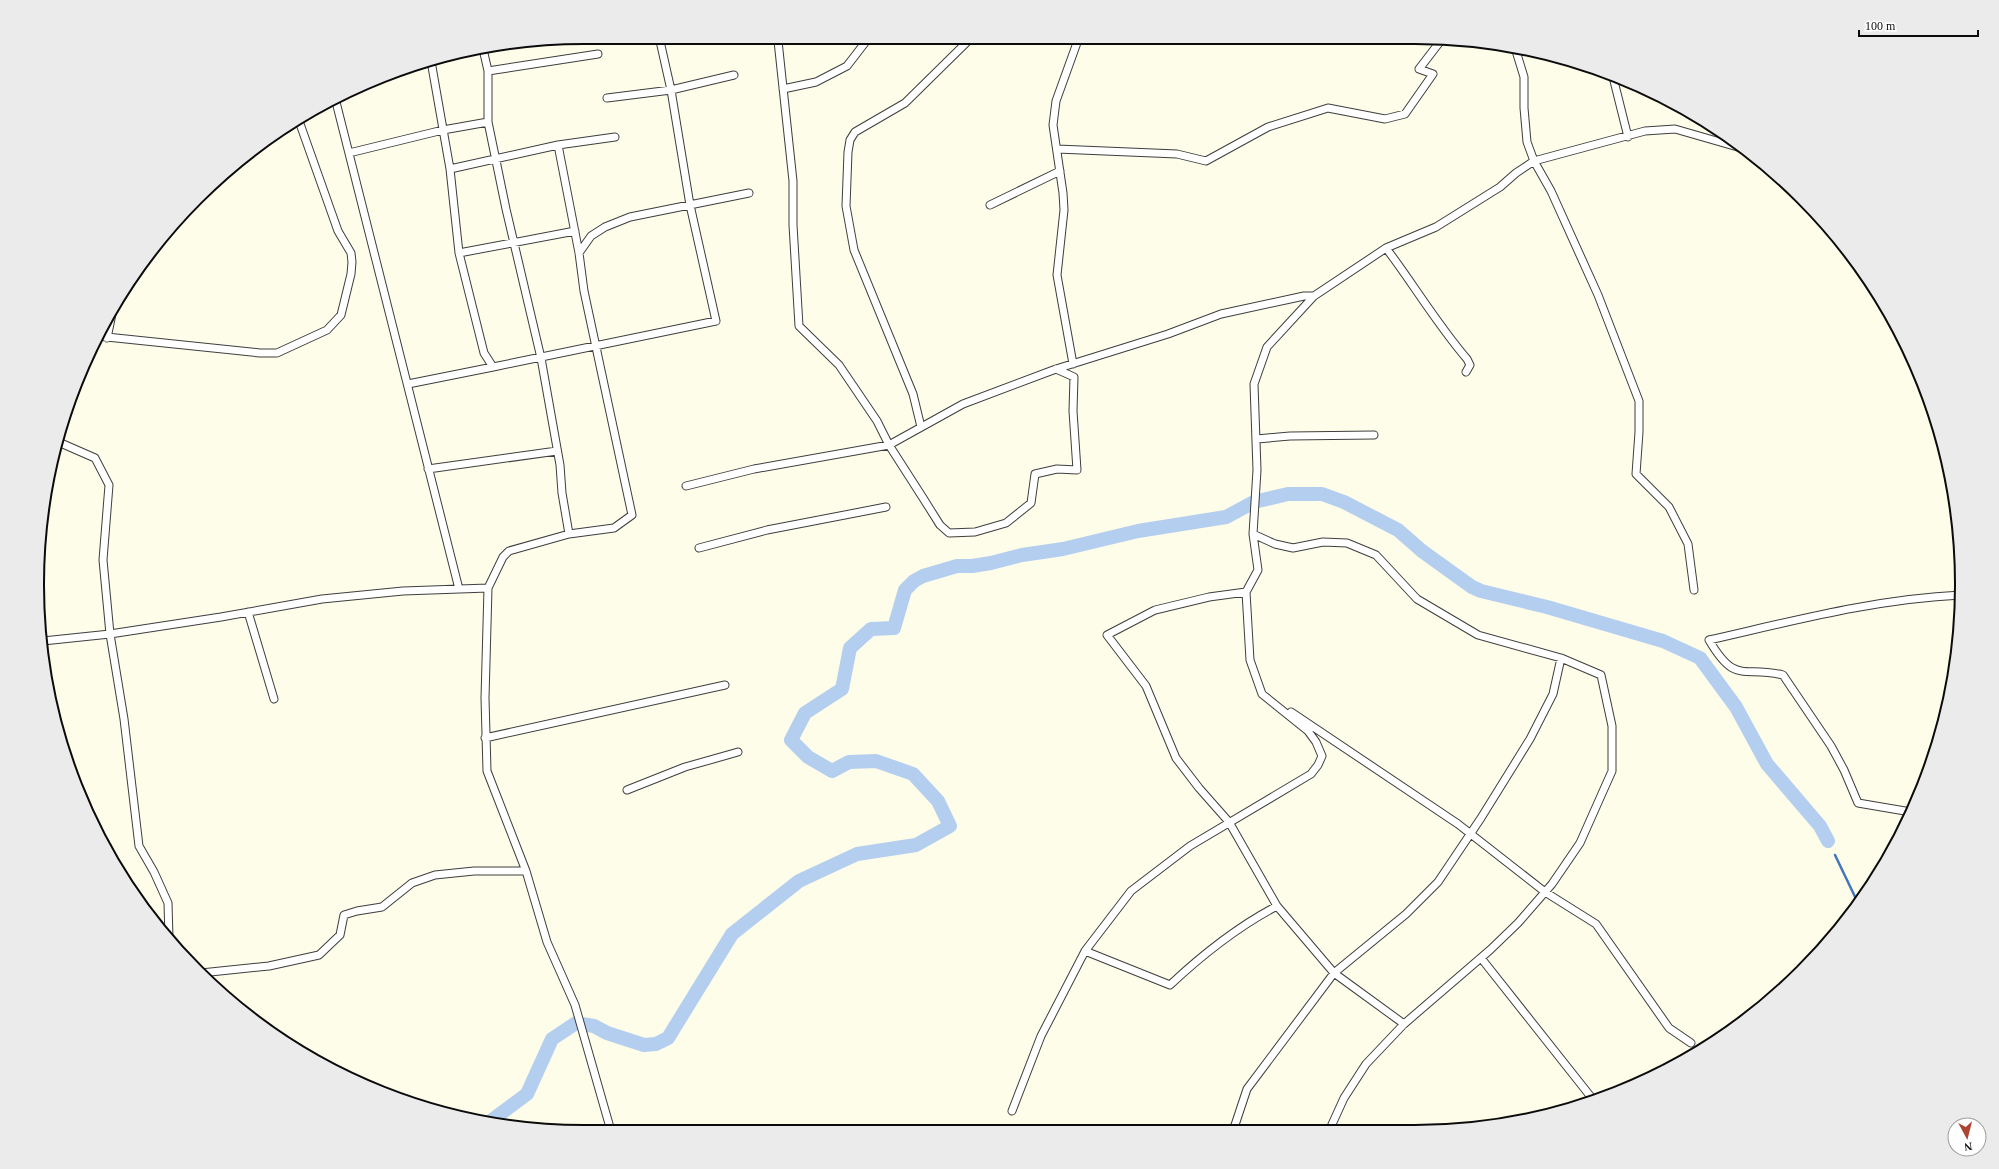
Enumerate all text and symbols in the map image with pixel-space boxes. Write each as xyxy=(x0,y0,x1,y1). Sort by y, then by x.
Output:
scale bar xyxy=(1859,12,1978,38)
text: 100 m xyxy=(1865,19,1896,33)
north arrow xyxy=(1947,1117,1987,1157)
text: N xyxy=(1963,1140,1973,1153)

